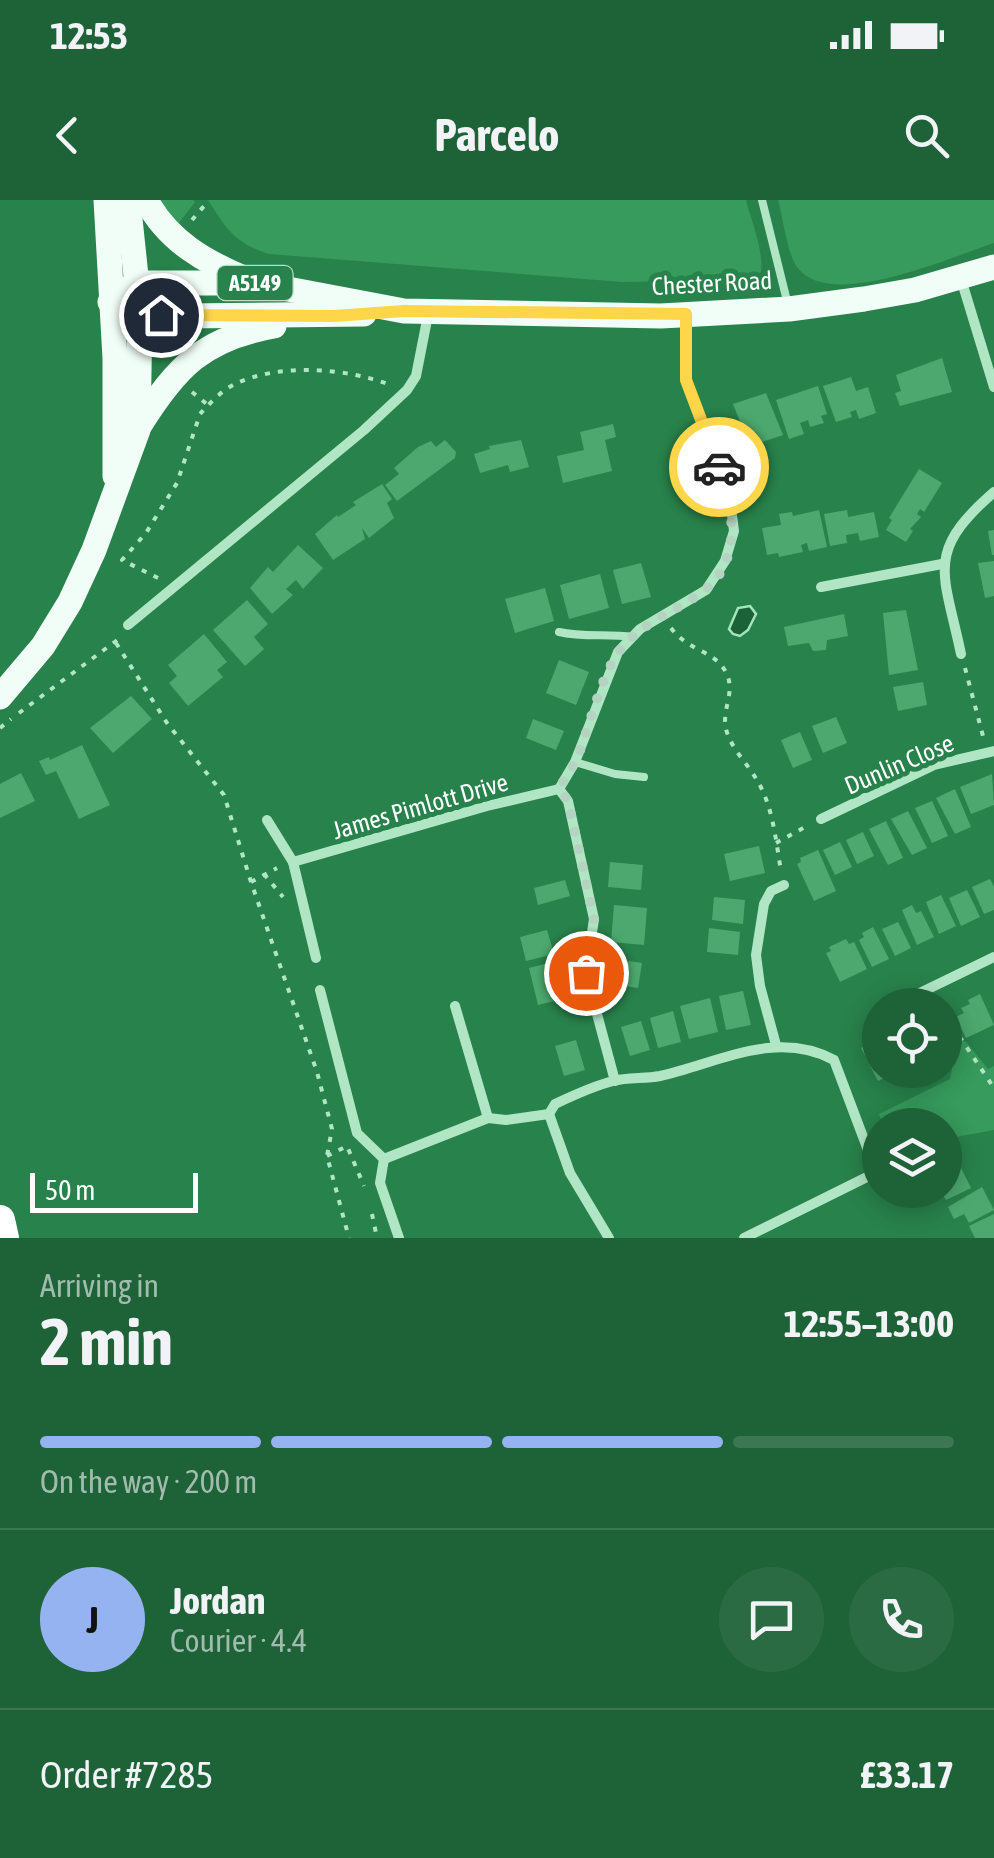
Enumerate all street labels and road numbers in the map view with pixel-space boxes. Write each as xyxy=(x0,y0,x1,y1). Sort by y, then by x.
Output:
road number: A5149 xyxy=(218,266,292,300)
street label: Chester Road xyxy=(651,266,773,300)
street label: Dunlin Close xyxy=(840,729,958,799)
street label: James Pimlott Drive xyxy=(329,768,511,844)

